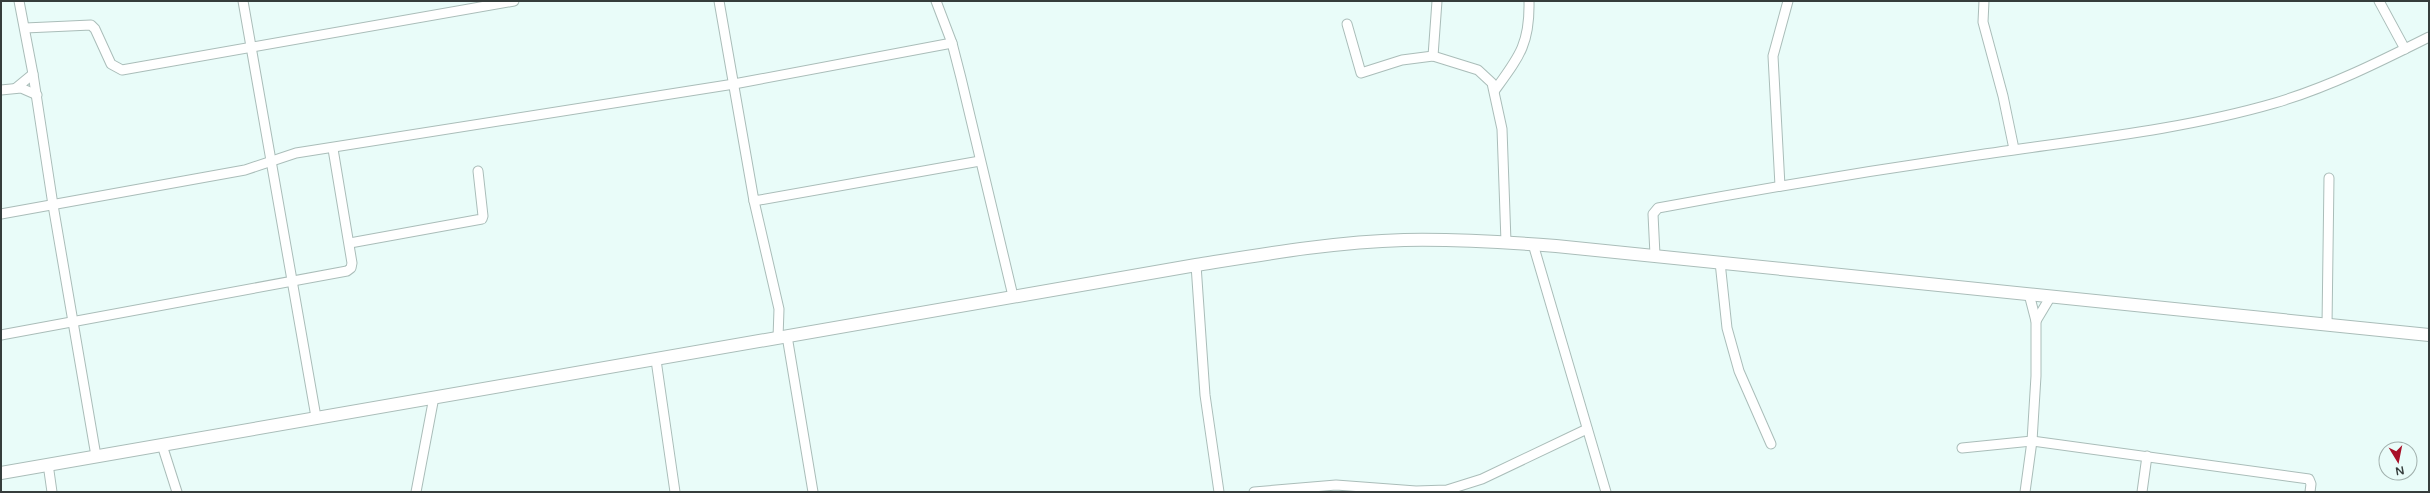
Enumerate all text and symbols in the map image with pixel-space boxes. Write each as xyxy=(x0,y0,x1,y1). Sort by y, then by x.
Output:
north arrow xyxy=(2378,441,2418,481)
text: N xyxy=(2394,463,2405,478)

